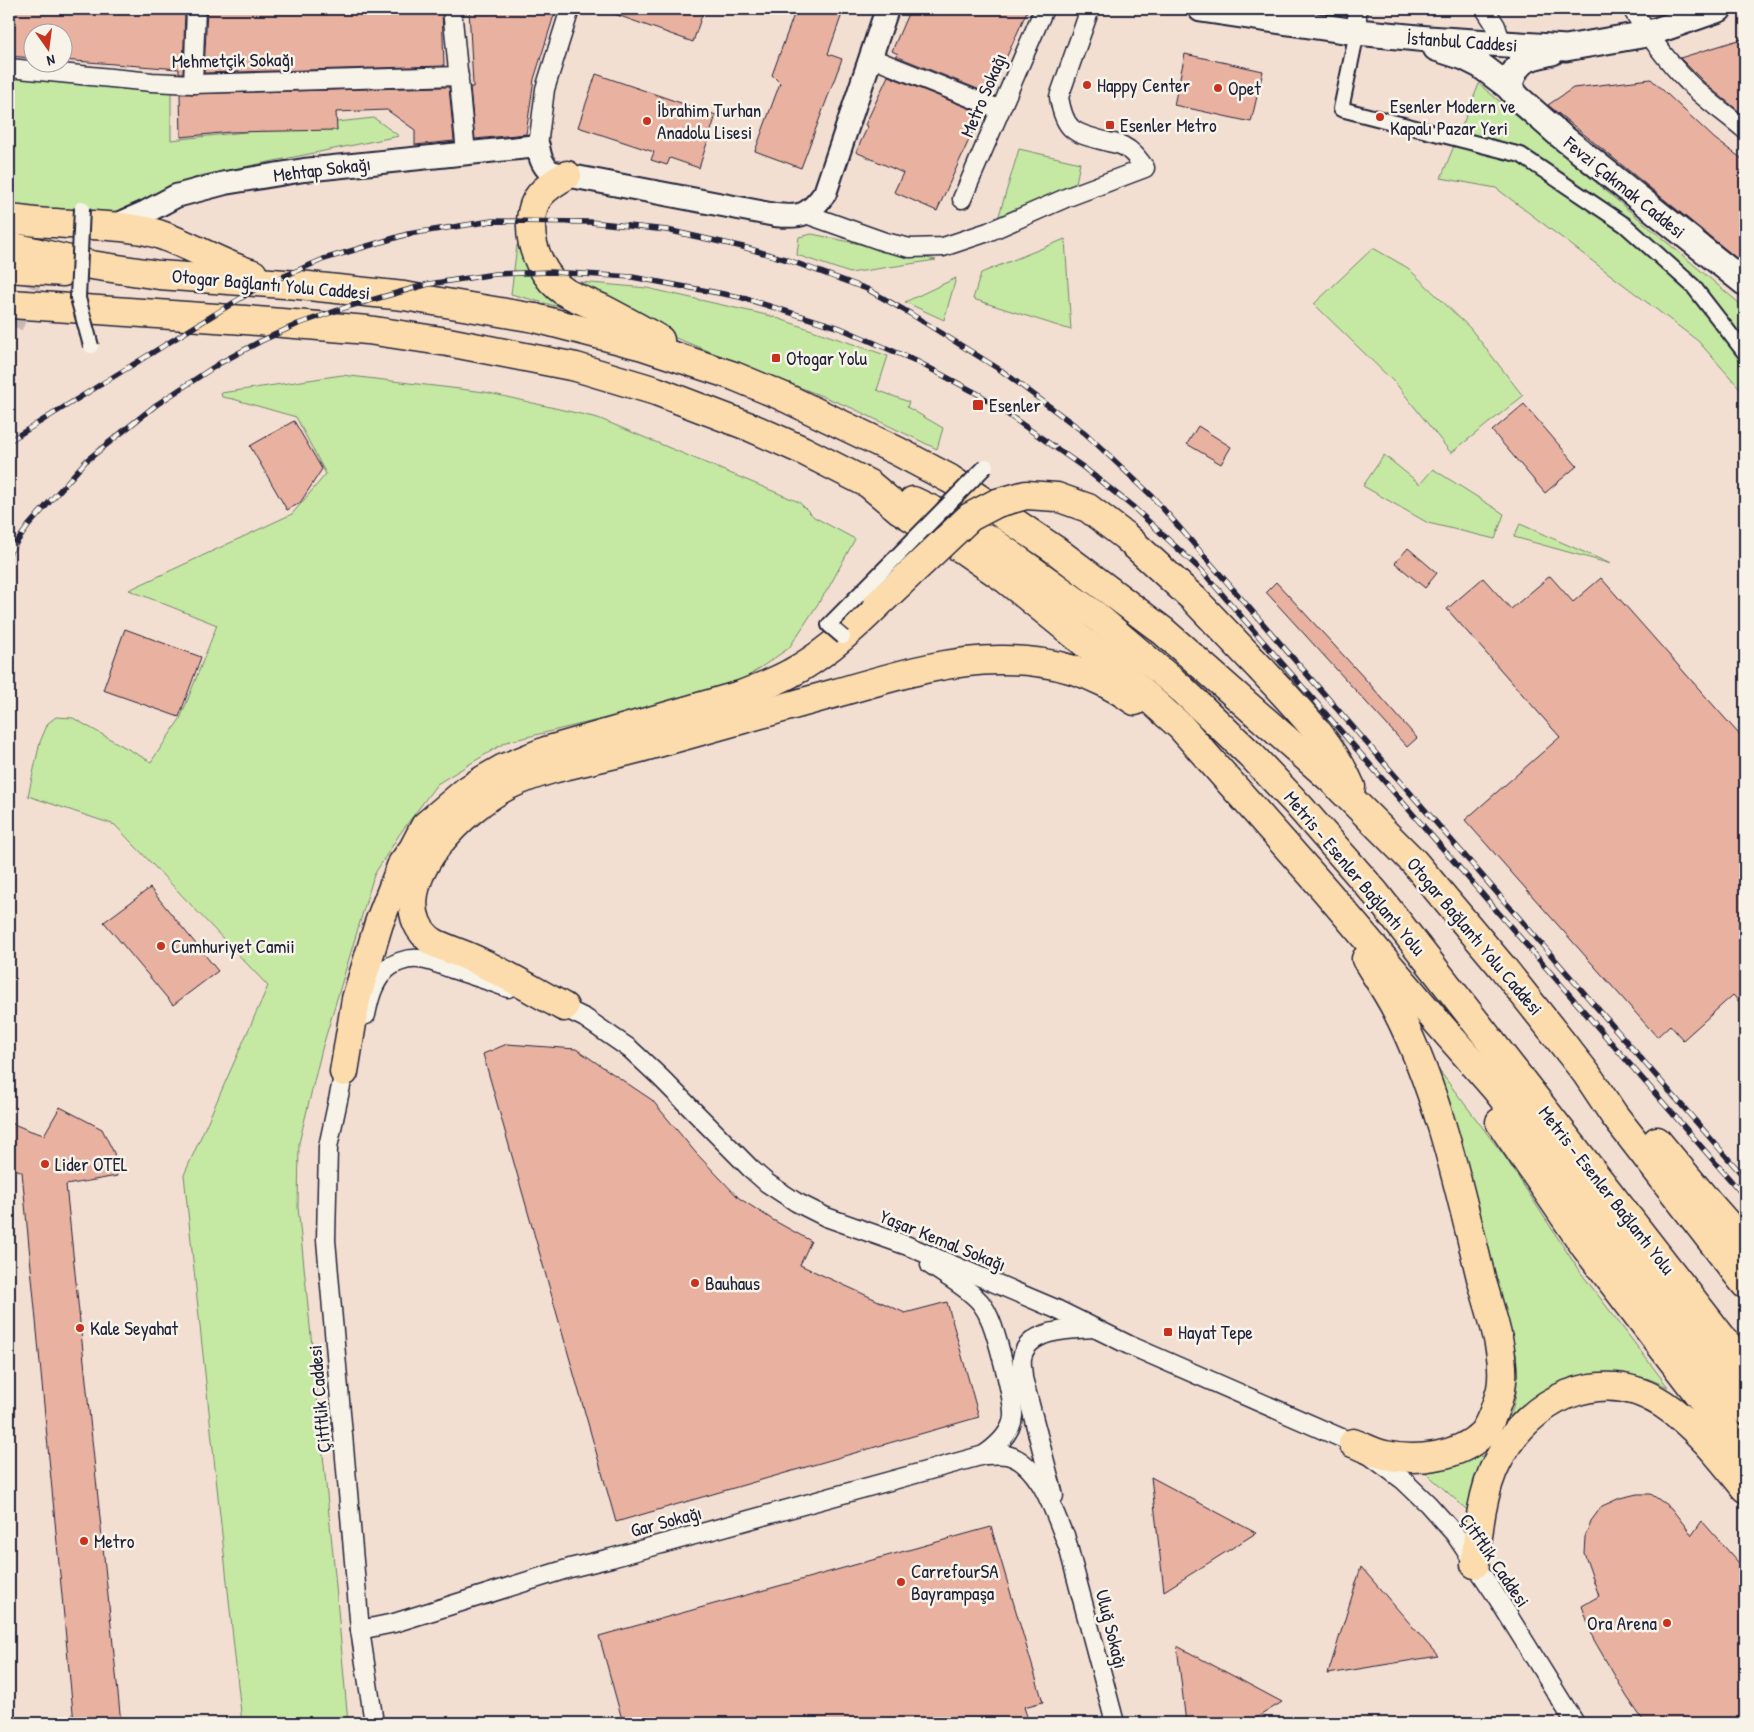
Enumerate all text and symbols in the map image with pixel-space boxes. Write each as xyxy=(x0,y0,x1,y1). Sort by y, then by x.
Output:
north arrow xyxy=(22,22,72,72)
street label: İstanbul Caddesi xyxy=(1406,24,1518,58)
street label: Mehmetçik Sokağı xyxy=(172,46,294,74)
street label: Metro Sokağı xyxy=(954,49,1012,141)
text: N xyxy=(45,51,57,71)
place label: Happy Center xyxy=(1097,72,1191,98)
place label: Opet xyxy=(1228,75,1261,101)
marker: Happy Center xyxy=(1081,79,1093,91)
marker: Opet xyxy=(1212,82,1224,94)
place label: Esenler Modern ve Kapalı Pazar Yeri xyxy=(1390,93,1516,141)
place label: İbrahim Turhan Anadolu Lisesi xyxy=(657,97,761,145)
marker: Esenler Modern ve Kapalı Pazar Yeri xyxy=(1374,111,1386,123)
place label: Esenler Metro xyxy=(1120,112,1217,138)
marker: İbrahim Turhan Anadolu Lisesi xyxy=(641,115,653,127)
marker: Esenler Metro xyxy=(1104,119,1116,131)
street label: Fevzi Çakmak Caddesi xyxy=(1558,129,1691,244)
street label: Mehtap Sokağı xyxy=(272,150,372,188)
street label: Otogar Bağlantı Yolu Caddesi xyxy=(171,262,371,306)
place label: Otogar Yolu xyxy=(786,345,867,371)
marker: Otogar Yolu xyxy=(770,352,782,364)
place label: Esenler xyxy=(989,392,1041,418)
marker: Esenler xyxy=(971,398,985,412)
street label: Metris - Esenler Bağlantı Yolu xyxy=(1278,785,1432,961)
street label: Otogar Bağlantı Yolu Caddesi xyxy=(1401,851,1549,1021)
place label: Cumhuriyet Camii xyxy=(171,933,295,959)
marker: Cumhuriyet Camii xyxy=(155,940,167,952)
street label: Metris - Esenler Bağlantı Yolu xyxy=(1533,1100,1681,1280)
place label: Lider OTEL xyxy=(55,1151,128,1177)
marker: Lider OTEL xyxy=(39,1158,51,1170)
street label: Yaşar Kemal Sokağı xyxy=(876,1203,1010,1277)
place label: Bauhaus xyxy=(705,1270,760,1296)
marker: Bauhaus xyxy=(689,1277,701,1289)
place label: Kale Seyahat xyxy=(90,1315,179,1341)
place label: Hayat Tepe xyxy=(1178,1319,1253,1345)
marker: Kale Seyahat xyxy=(74,1322,86,1334)
marker: Hayat Tepe xyxy=(1162,1326,1174,1338)
street label: Çitftlik Caddesi xyxy=(301,1344,337,1454)
street label: Gar Sokağı xyxy=(628,1499,704,1543)
street label: Çitftlik Caddesi xyxy=(1454,1508,1536,1612)
place label: Metro xyxy=(94,1528,135,1554)
marker: Metro xyxy=(78,1535,90,1547)
place label: CarrefourSA Bayrampaşa xyxy=(911,1558,998,1606)
marker: CarrefourSA Bayrampaşa xyxy=(895,1576,907,1588)
street label: Uluğ Sokağı xyxy=(1090,1587,1134,1671)
place label: Ora Arena xyxy=(1587,1610,1658,1636)
marker: Ora Arena xyxy=(1661,1617,1673,1629)

